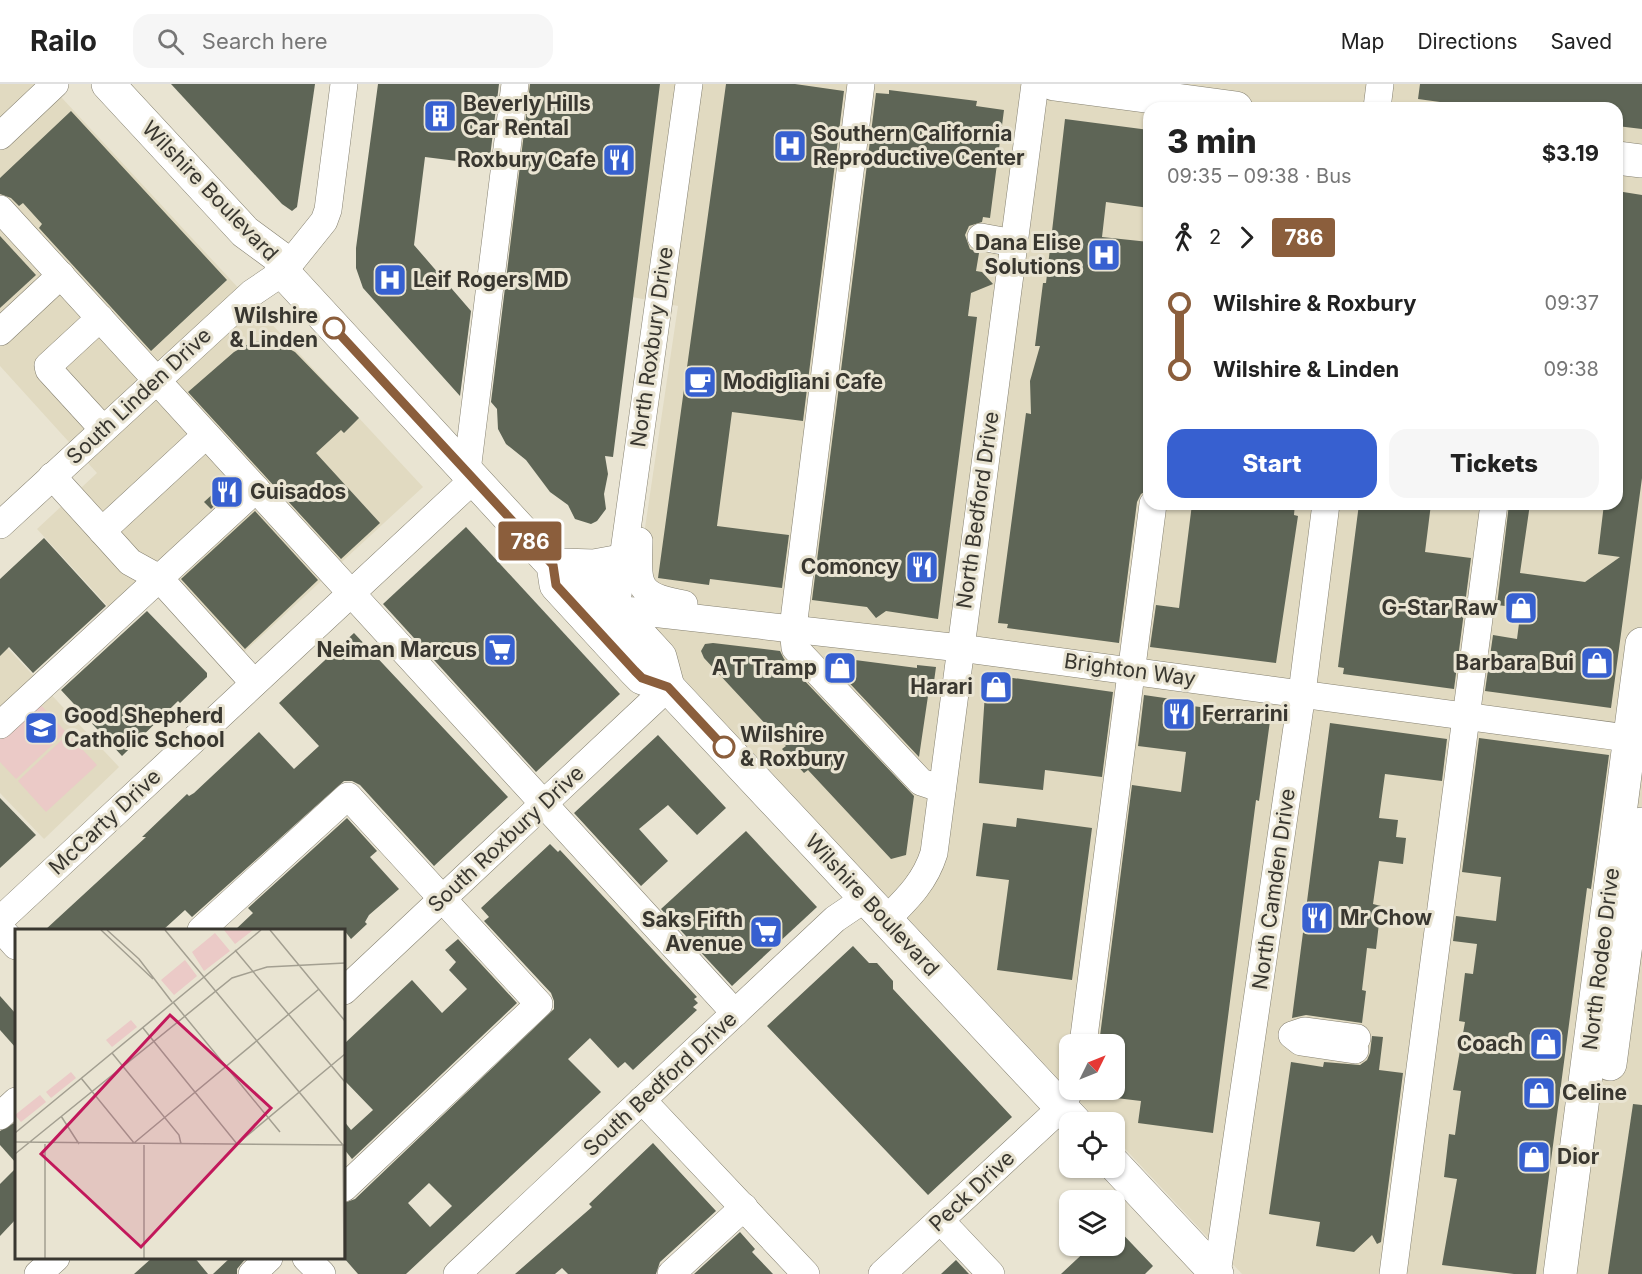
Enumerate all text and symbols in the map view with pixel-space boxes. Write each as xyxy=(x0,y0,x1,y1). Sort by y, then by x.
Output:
search box xyxy=(133,14,553,68)
text: Railo xyxy=(30,24,97,58)
icon: search xyxy=(154,25,187,58)
text: Search here xyxy=(202,28,328,54)
text: Map xyxy=(1341,29,1384,54)
text: Directions xyxy=(1417,29,1518,54)
text: Saved xyxy=(1551,29,1612,54)
place label: Beverly Hills Car Rental xyxy=(463,91,591,140)
building icon: Beverly Hills Car Rental xyxy=(422,98,458,134)
street label: Wilshire Boulevard xyxy=(137,116,284,266)
place label: Southern California Reproductive Center xyxy=(813,121,1025,170)
text: 3 min xyxy=(1167,121,1257,161)
hospital icon: Southern California Reproductive Center xyxy=(772,128,808,164)
text: $3.19 xyxy=(1542,140,1599,166)
restaurant icon: Roxbury Cafe xyxy=(601,142,637,178)
place label: Roxbury Cafe xyxy=(457,147,596,172)
text: 09:35 – 09:38 · Bus xyxy=(1167,164,1352,188)
icon: walk xyxy=(1167,221,1200,254)
icon: forward xyxy=(1230,221,1263,254)
text: 2 xyxy=(1209,225,1221,249)
text: 786 xyxy=(1284,225,1323,250)
place label: Dana Elise Solutions xyxy=(975,230,1081,279)
hospital icon: Dana Elise Solutions xyxy=(1086,237,1122,273)
street label: North Roxbury Drive xyxy=(625,245,678,449)
hospital icon: Leif Rogers MD xyxy=(372,262,408,298)
place label: Leif Rogers MD xyxy=(413,267,569,292)
text: Wilshire & Roxbury xyxy=(1213,290,1417,316)
text: 09:37 xyxy=(1545,291,1599,315)
place label: Wilshire & Linden xyxy=(229,303,318,352)
marker: Wilshire & Linden xyxy=(323,317,345,339)
street label: South Linden Drive xyxy=(61,322,216,469)
text: Wilshire & Linden xyxy=(1213,356,1399,382)
text: 09:38 xyxy=(1543,357,1599,381)
cafe icon: Modigliani Cafe xyxy=(682,364,718,400)
place label: Modigliani Cafe xyxy=(723,369,883,394)
street label: North Bedford Drive xyxy=(951,410,1004,610)
button: Start xyxy=(1167,429,1377,498)
button: Tickets xyxy=(1389,429,1599,498)
restaurant icon: Guisados xyxy=(209,474,245,510)
place label: Guisados xyxy=(250,479,346,504)
line badge: 786 xyxy=(496,522,564,560)
text: 786 xyxy=(510,529,550,554)
restaurant icon: Comoncy xyxy=(904,549,940,585)
place label: Comoncy xyxy=(801,554,899,579)
shop icon: G-Star Raw xyxy=(1503,590,1539,626)
place label: G-Star Raw xyxy=(1381,595,1498,620)
supermarket icon: Neiman Marcus xyxy=(482,632,518,668)
place label: Neiman Marcus xyxy=(316,637,477,662)
shop icon: Barbara Bui xyxy=(1579,645,1615,681)
street label: Brighton Way xyxy=(1063,648,1198,691)
shop icon: A T Tramp xyxy=(822,650,858,686)
place label: Barbara Bui xyxy=(1455,650,1574,675)
place label: A T Tramp xyxy=(712,655,817,680)
shop icon: Harari xyxy=(978,669,1014,705)
place label: Harari xyxy=(910,674,973,699)
restaurant icon: Ferrarini xyxy=(1161,696,1197,732)
place label: Ferrarini xyxy=(1202,701,1289,726)
place label: Good Shepherd Catholic School xyxy=(64,703,225,752)
school or university icon: Good Shepherd Catholic School xyxy=(23,710,59,746)
place label: Wilshire & Roxbury xyxy=(740,722,845,771)
marker: Wilshire & Roxbury xyxy=(713,736,735,758)
street label: South Roxbury Drive xyxy=(423,760,589,917)
street label: McCarty Drive xyxy=(44,764,166,880)
street label: North Camden Drive xyxy=(1247,787,1300,991)
street label: Wilshire Boulevard xyxy=(800,829,945,981)
street label: North Rodeo Drive xyxy=(1577,866,1624,1051)
restaurant icon: Mr Chow xyxy=(1299,900,1335,936)
place label: Mr Chow xyxy=(1340,905,1432,930)
place label: Saks Fifth Avenue xyxy=(642,907,743,956)
supermarket icon: Saks Fifth Avenue xyxy=(748,914,784,950)
inset map xyxy=(15,929,345,1259)
street label: South Bedford Drive xyxy=(578,1006,742,1161)
shop icon: Coach xyxy=(1528,1026,1564,1062)
place label: Coach xyxy=(1457,1031,1523,1056)
north arrow xyxy=(1059,1034,1125,1100)
map controls xyxy=(1059,1034,1125,1256)
shop icon: Celine xyxy=(1521,1075,1557,1111)
place label: Celine xyxy=(1562,1080,1627,1105)
button: locate xyxy=(1059,1112,1125,1178)
shop icon: Dior xyxy=(1516,1139,1552,1175)
place label: Dior xyxy=(1557,1144,1600,1169)
street label: Peck Drive xyxy=(924,1145,1019,1236)
button: layers xyxy=(1059,1190,1125,1256)

